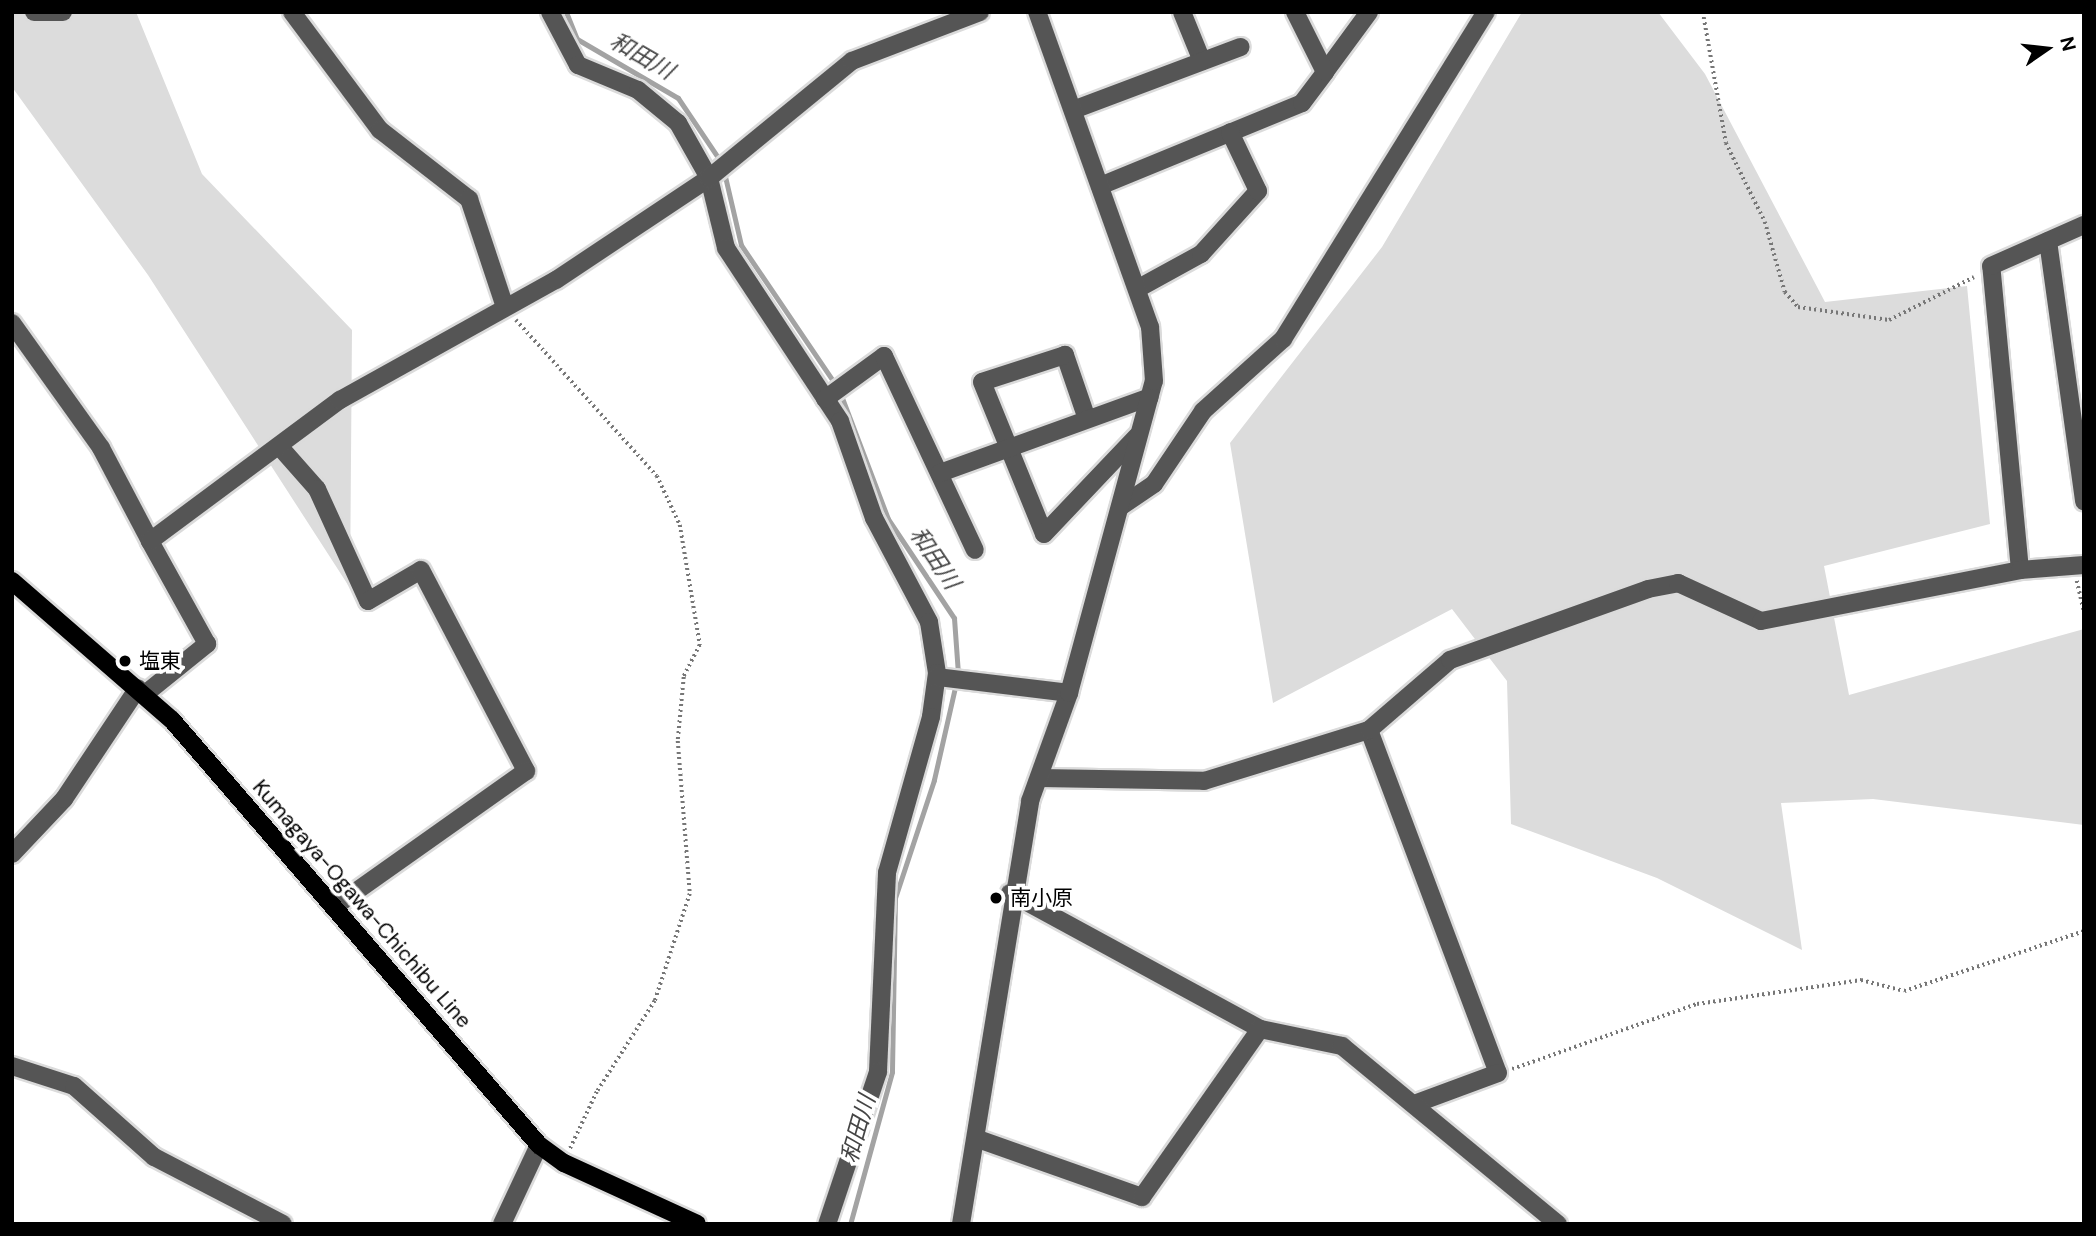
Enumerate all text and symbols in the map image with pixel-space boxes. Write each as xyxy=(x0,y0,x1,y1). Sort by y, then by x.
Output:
north arrow xyxy=(2012,14,2082,84)
water label: 和田川 xyxy=(605,27,679,85)
text: N xyxy=(2054,34,2082,54)
water label: 和田川 xyxy=(904,522,966,594)
place label: 塩東 xyxy=(139,648,181,674)
marker: 塩東 xyxy=(117,653,133,669)
street label: Kumagaya-Ogawa-Chichibu Line xyxy=(247,775,477,1033)
place label: 南小原 xyxy=(1010,885,1073,911)
marker: 南小原 xyxy=(988,890,1004,906)
water label: 和田川 xyxy=(835,1092,881,1166)

